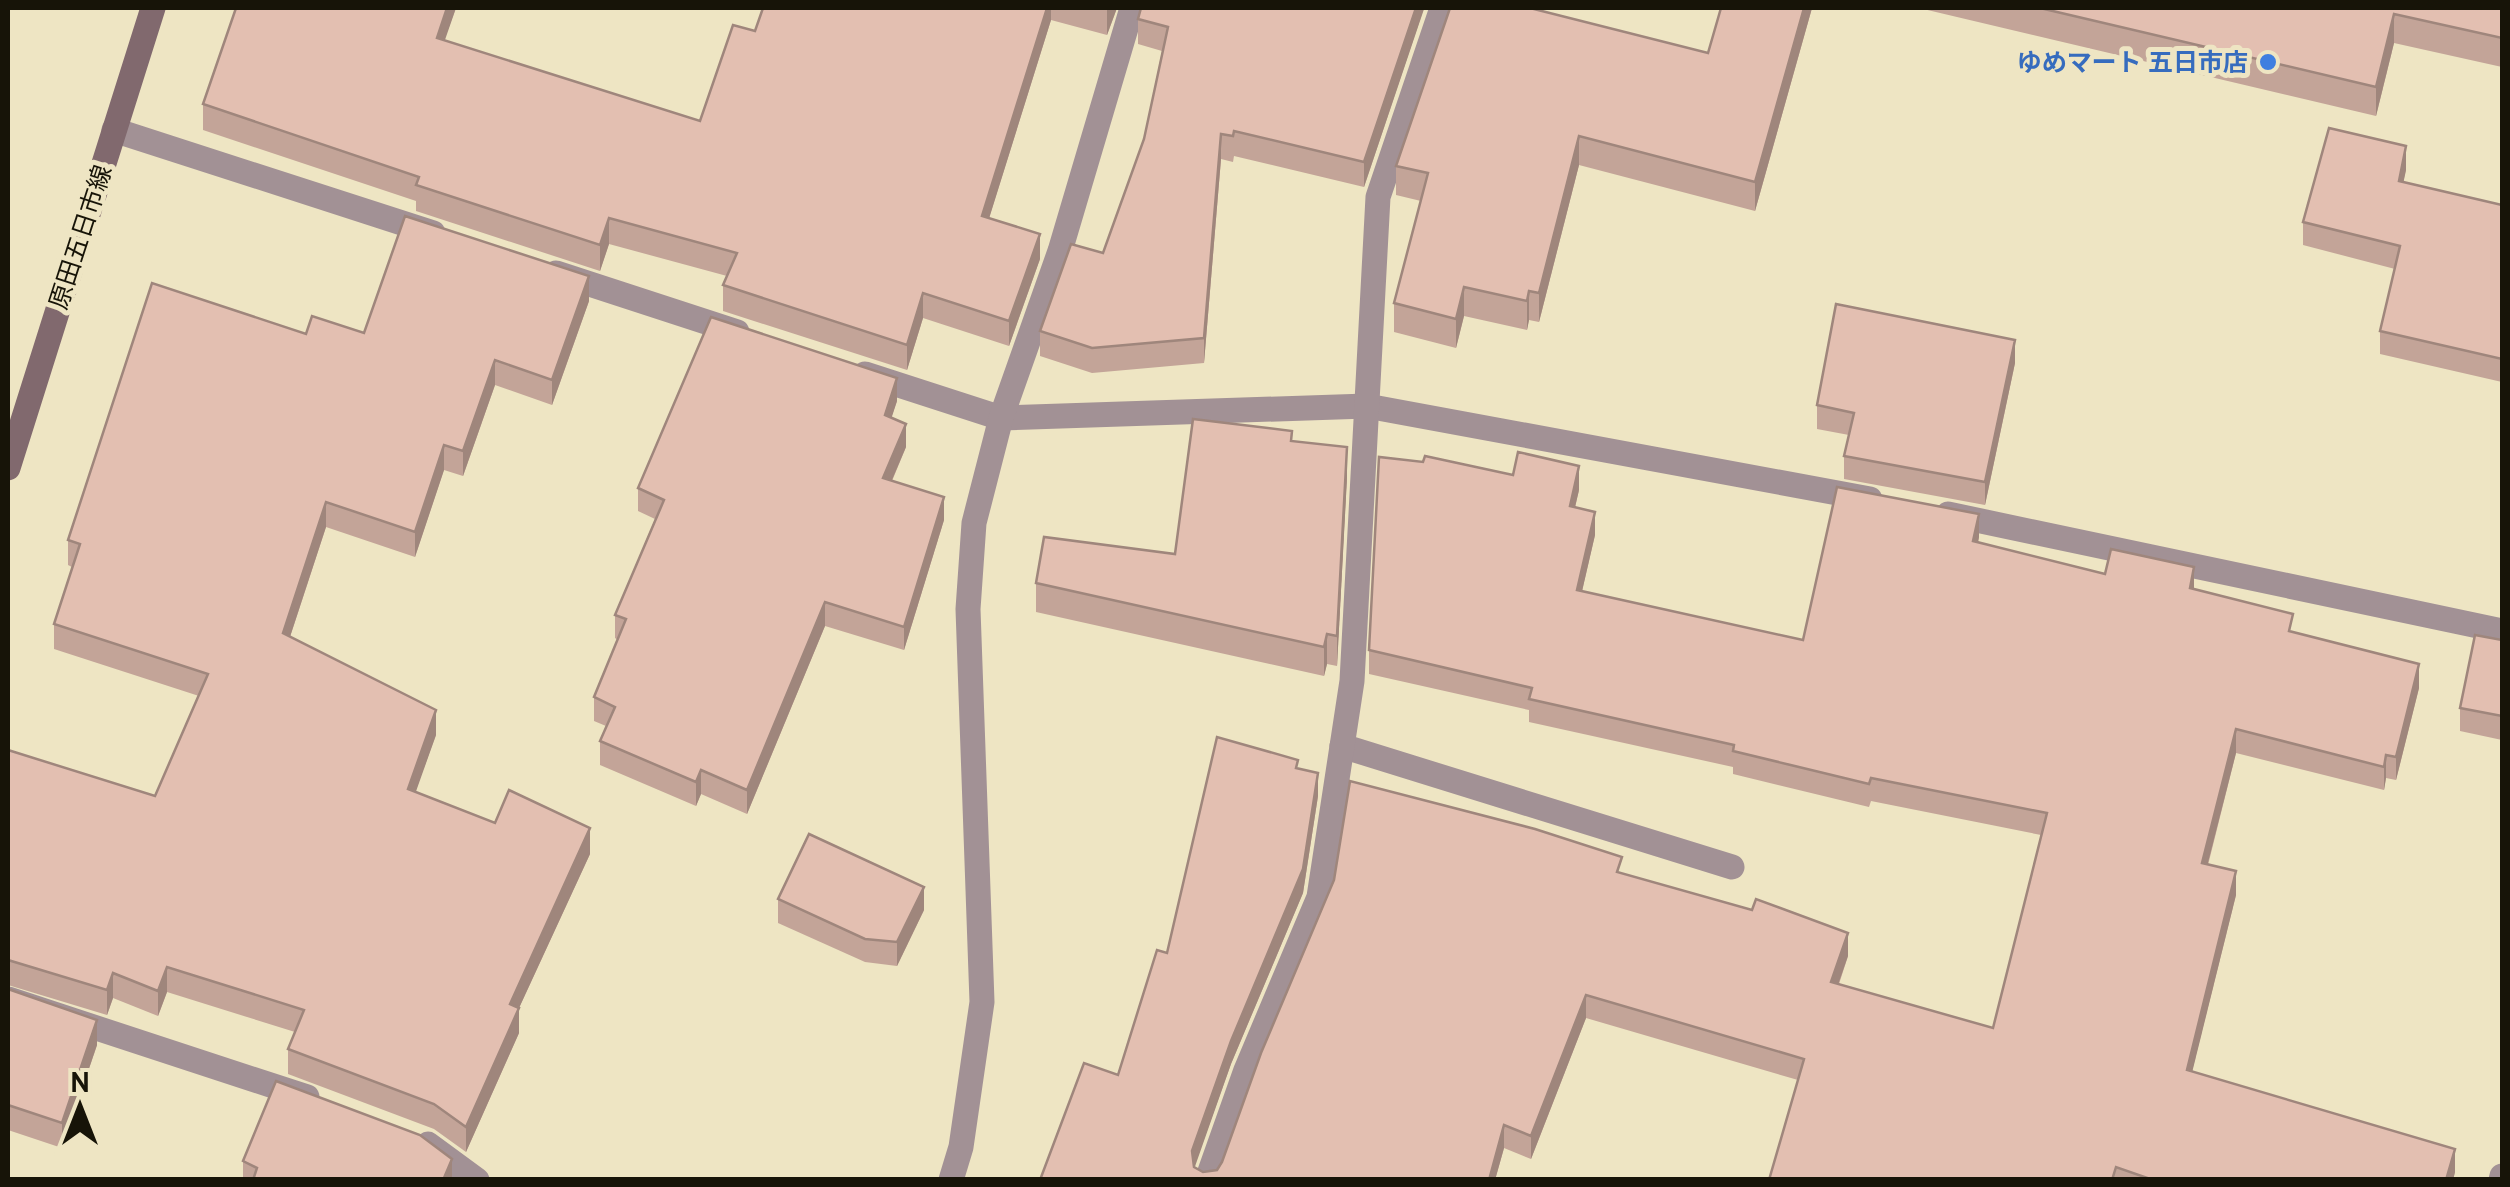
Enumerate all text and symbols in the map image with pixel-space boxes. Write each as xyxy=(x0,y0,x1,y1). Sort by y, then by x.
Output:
place label: ゆめマート 五日市店 xyxy=(2017,49,2248,81)
marker: ゆめマート 五日市店 xyxy=(2257,51,2279,73)
street label: 原田五日市線 xyxy=(44,162,121,314)
north arrow xyxy=(30,1057,130,1157)
text: N xyxy=(70,1067,90,1103)

